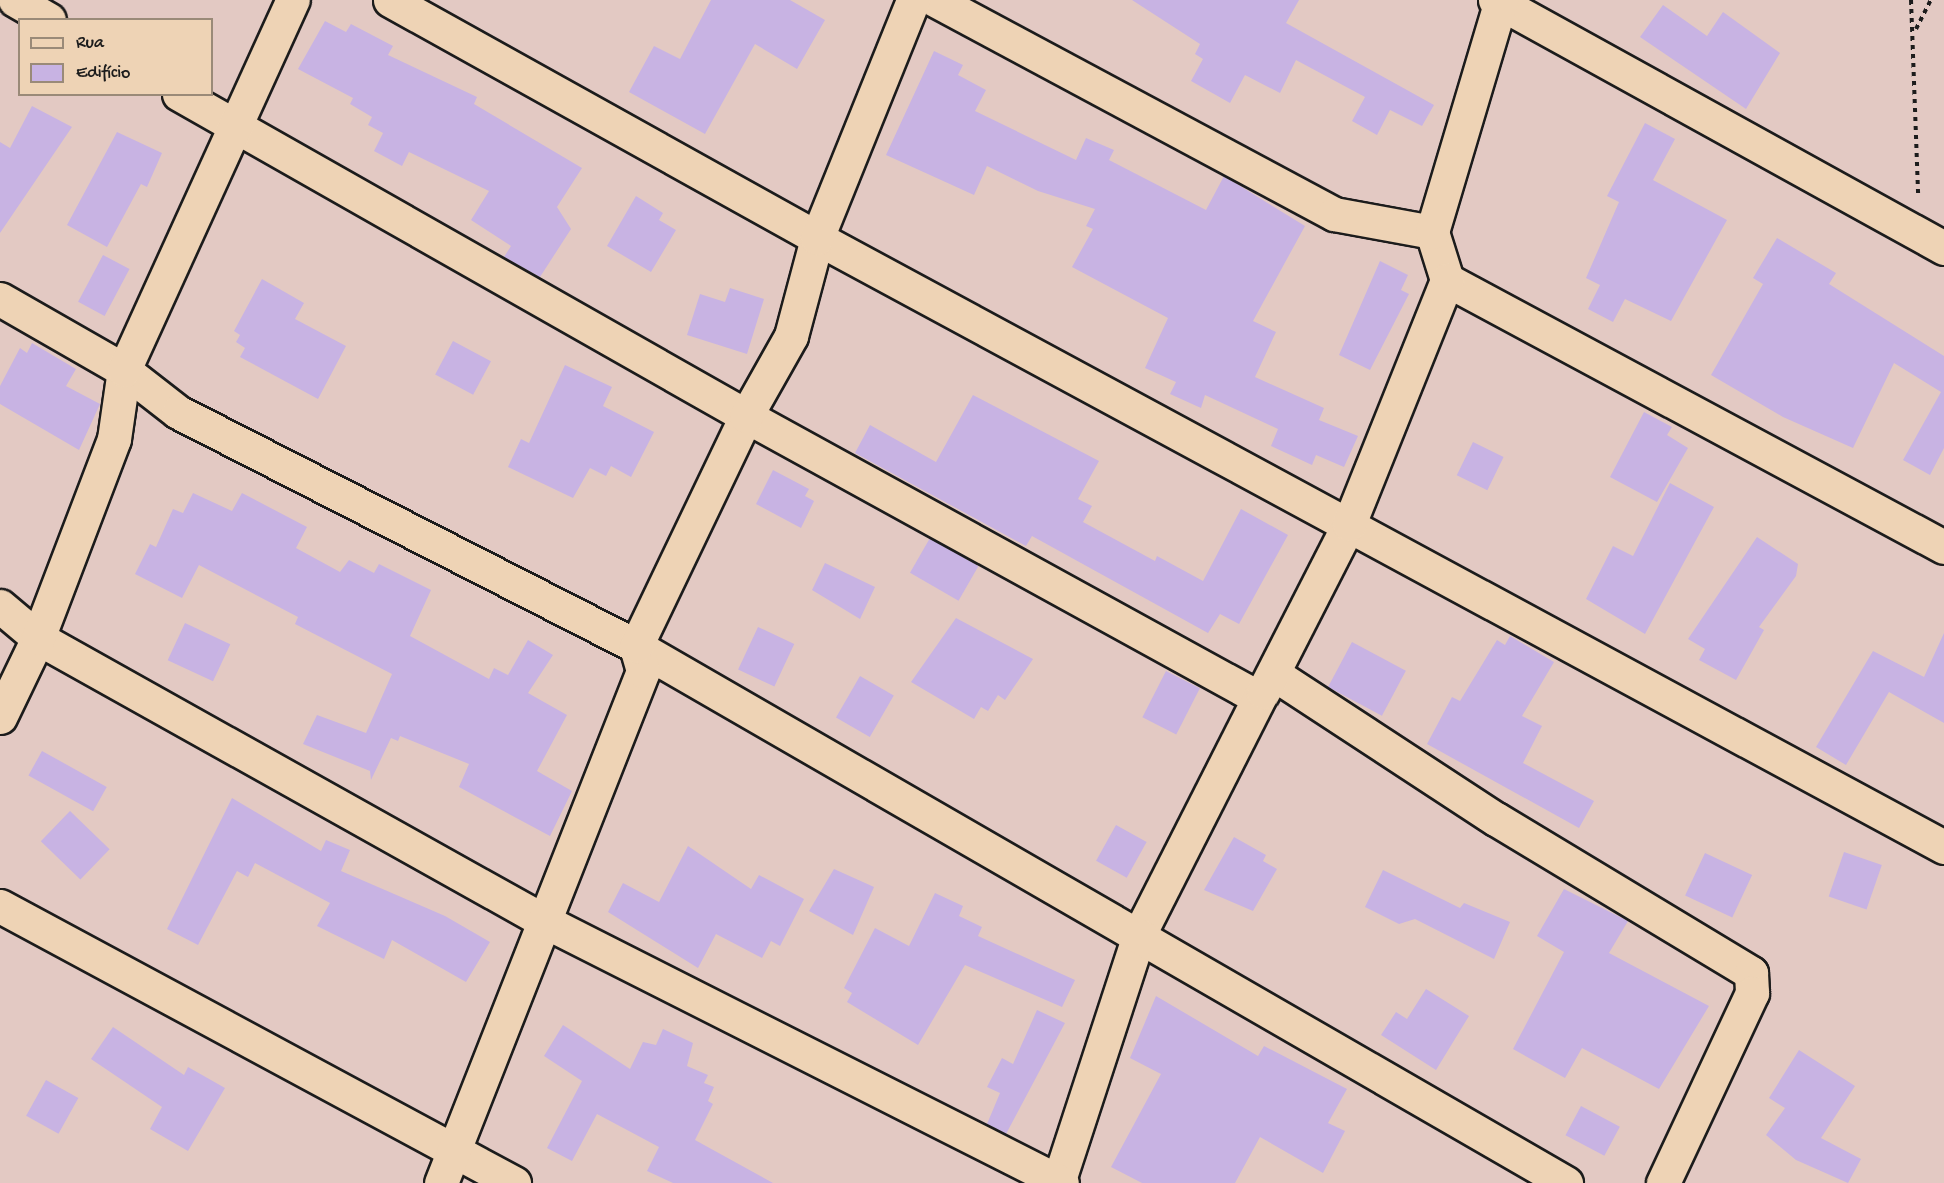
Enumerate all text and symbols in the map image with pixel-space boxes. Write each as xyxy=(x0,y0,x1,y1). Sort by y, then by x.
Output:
legend xyxy=(18,18,213,96)
text: Rua xyxy=(76,33,104,54)
text: Edifício xyxy=(76,63,130,84)

